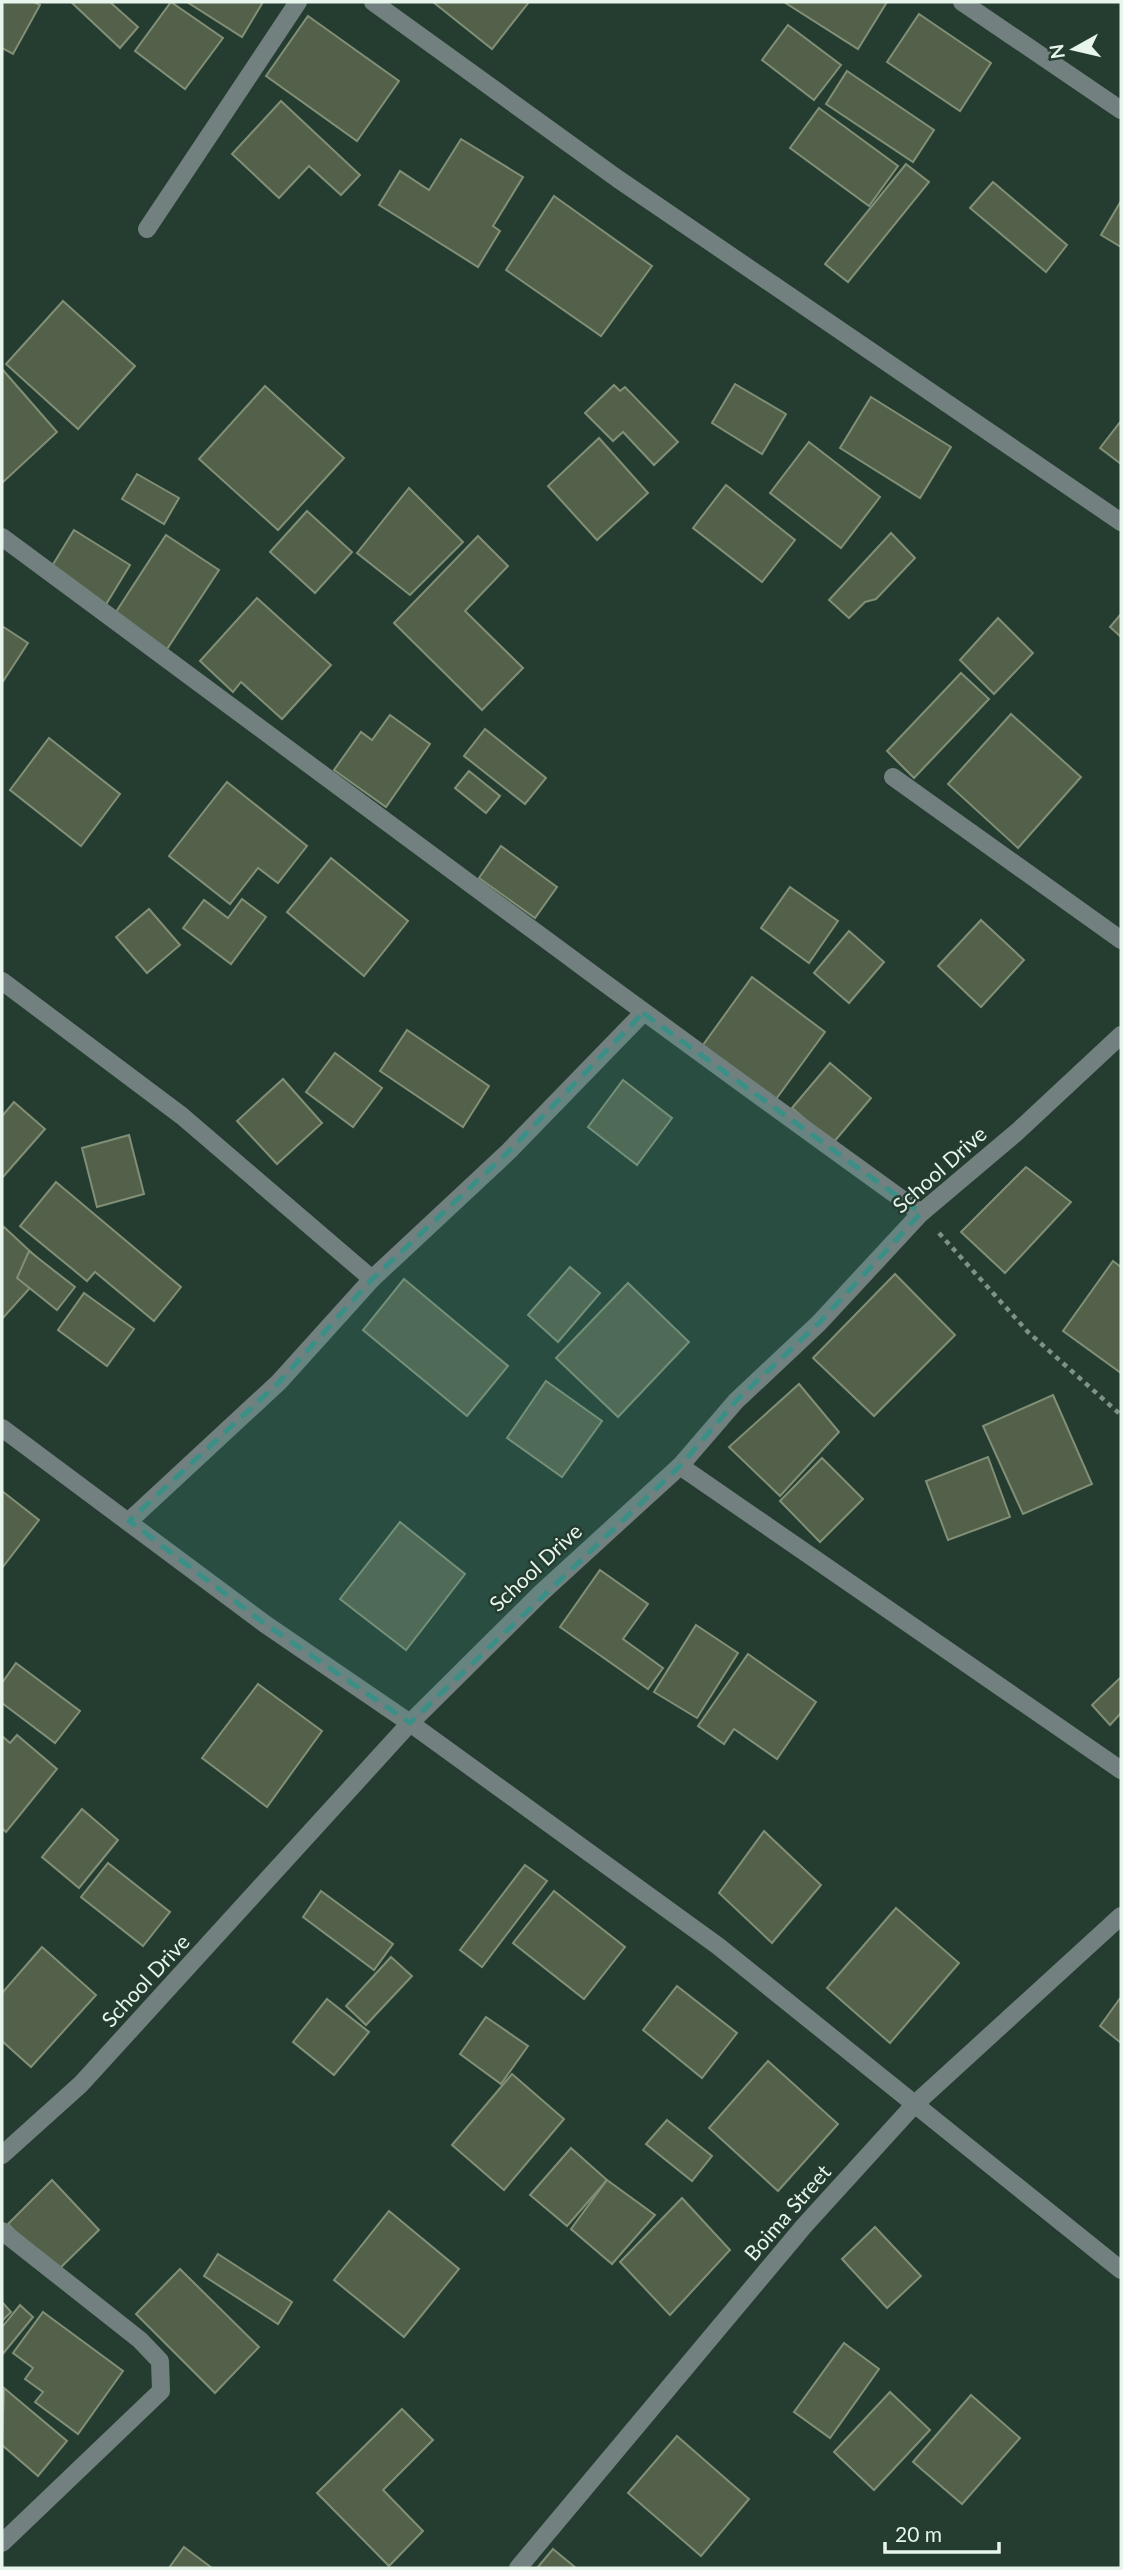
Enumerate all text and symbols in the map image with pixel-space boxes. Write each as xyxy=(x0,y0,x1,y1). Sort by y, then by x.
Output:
north arrow xyxy=(1039,14,1109,84)
text: N xyxy=(1044,43,1069,60)
street label: School Drive xyxy=(887,1120,991,1217)
street label: School Drive xyxy=(484,1518,586,1616)
street label: School Drive xyxy=(96,1929,194,2031)
street label: Boima Street xyxy=(738,2159,836,2265)
scale bar xyxy=(885,2510,999,2554)
text: 20 m xyxy=(895,2521,942,2546)

